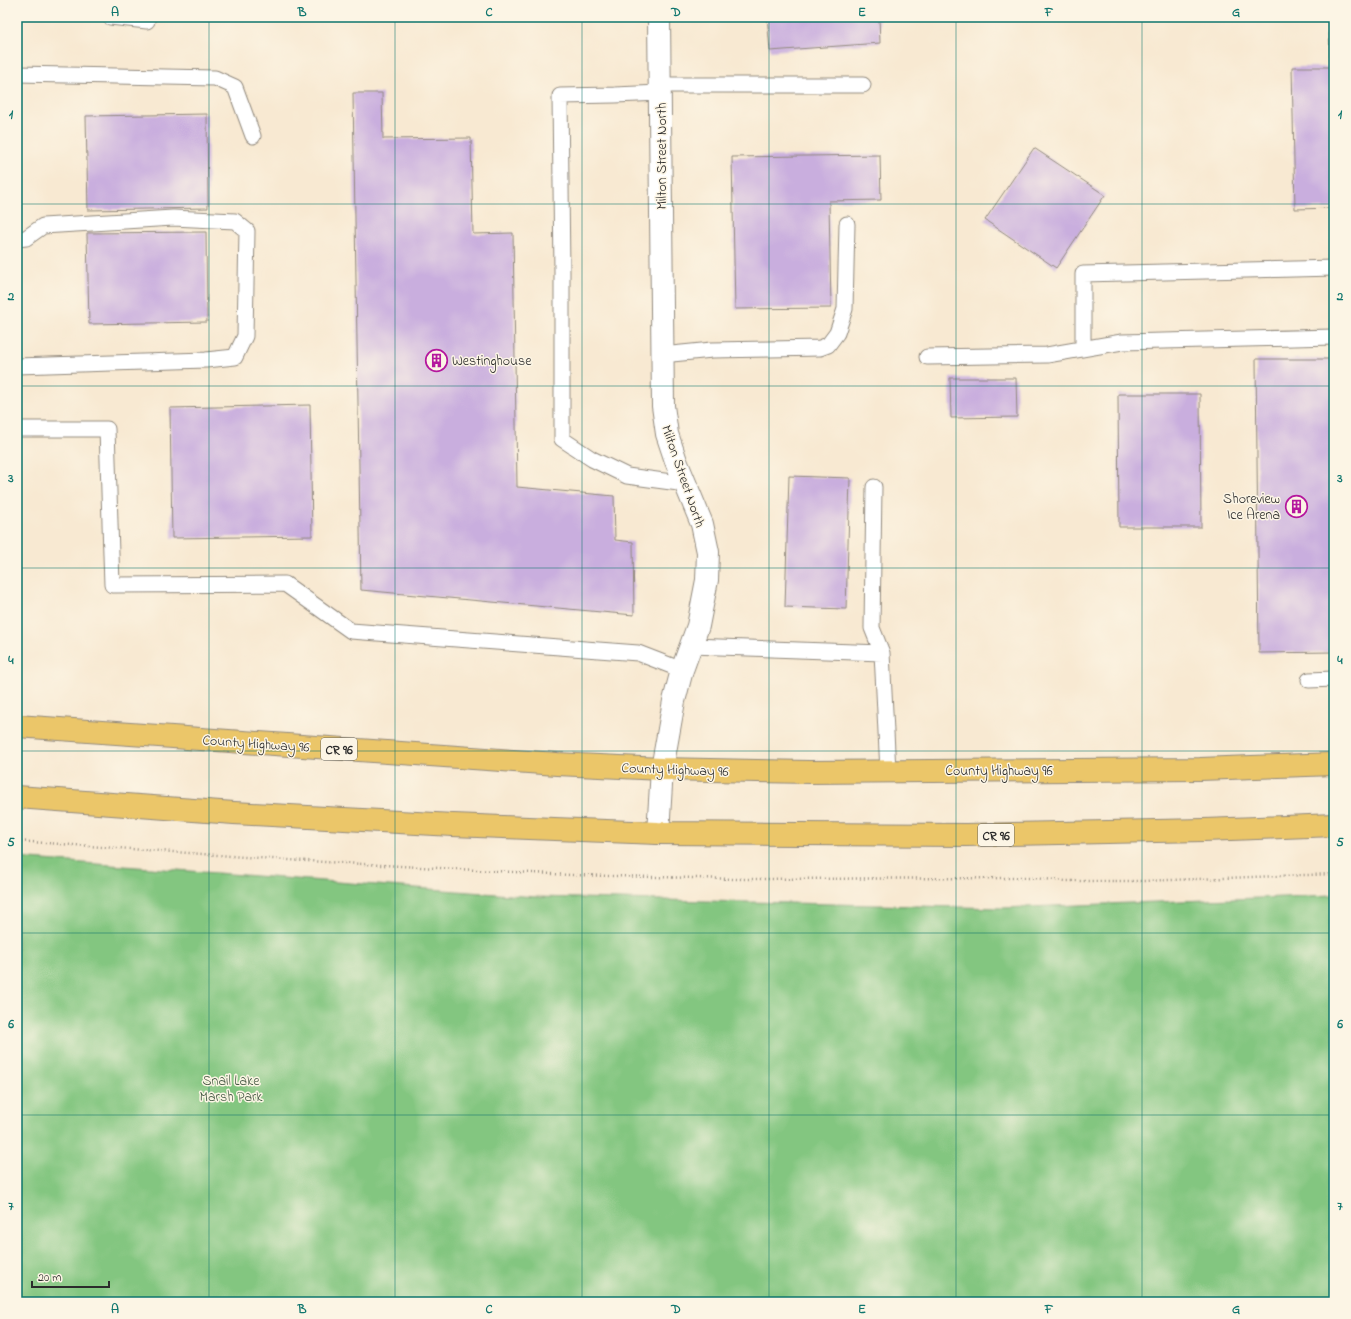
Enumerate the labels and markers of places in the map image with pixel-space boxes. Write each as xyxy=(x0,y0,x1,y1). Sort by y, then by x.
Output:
building icon: Westinghouse xyxy=(423,347,449,373)
place label: Westinghouse xyxy=(452,351,532,373)
place label: Shoreview Ice Arena xyxy=(1223,489,1280,526)
building icon: Shoreview Ice Arena xyxy=(1283,493,1309,519)

